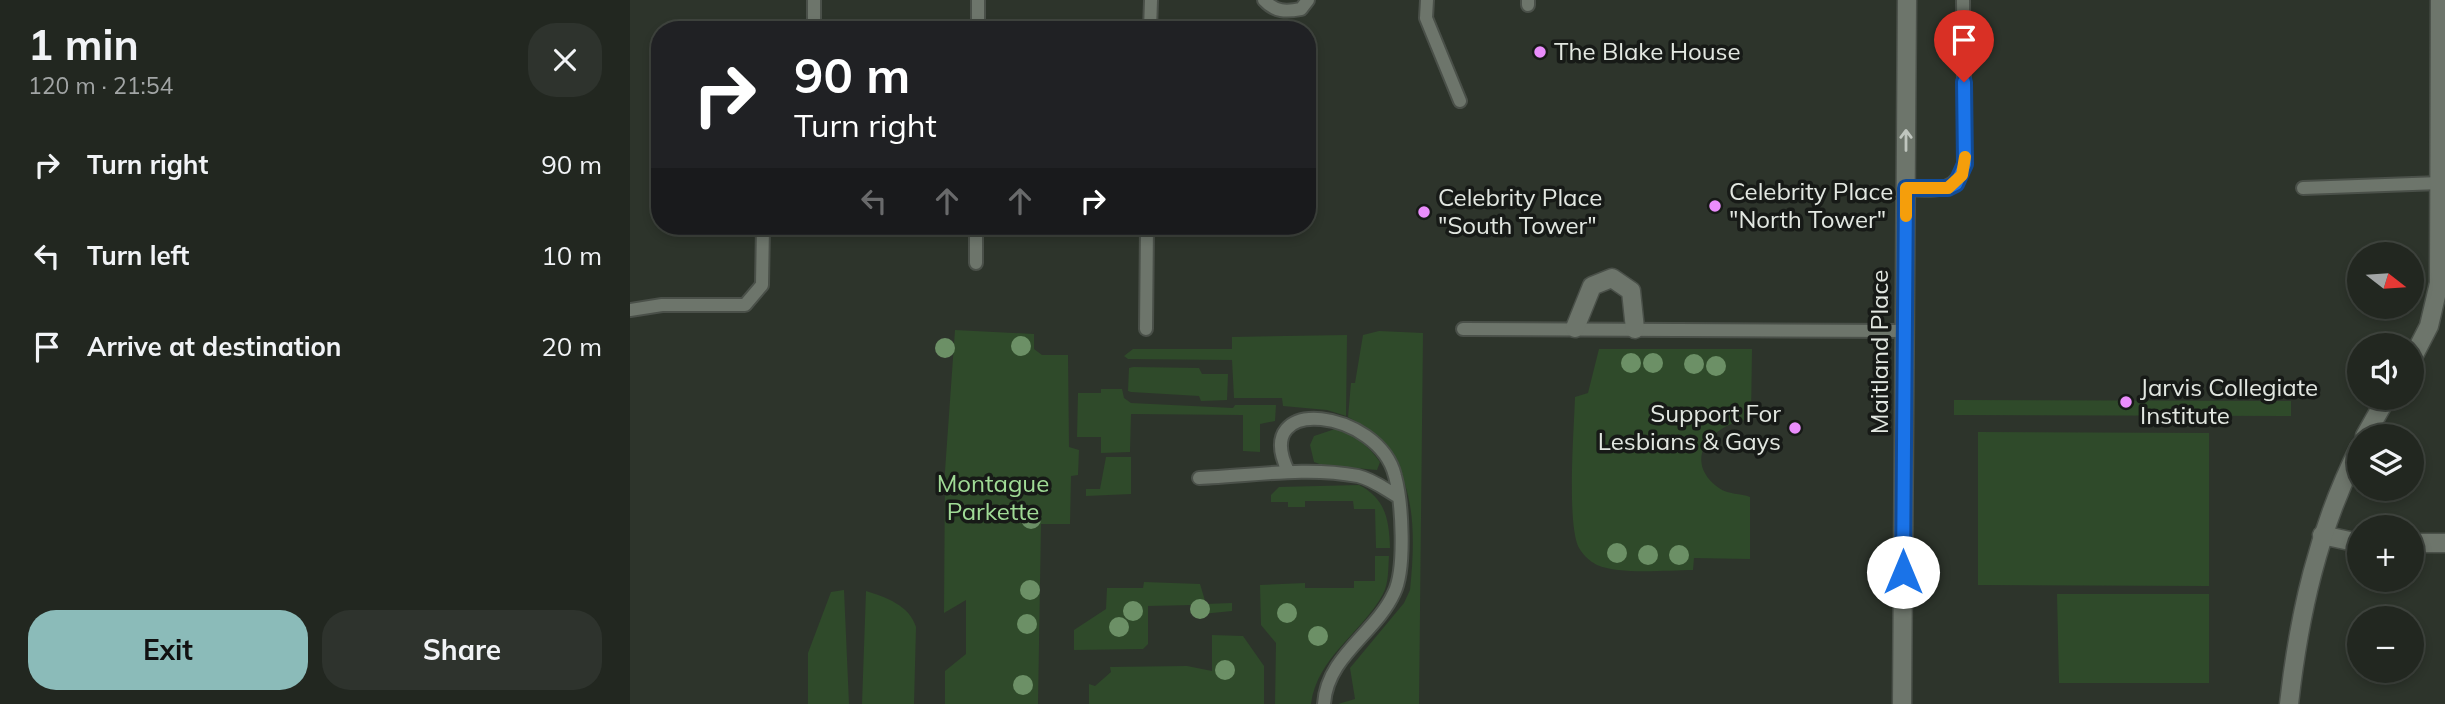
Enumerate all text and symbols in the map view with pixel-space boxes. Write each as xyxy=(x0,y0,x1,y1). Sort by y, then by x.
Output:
pin xyxy=(1934,10,1994,82)
text: 1 min xyxy=(28,18,139,71)
icon: arrive xyxy=(1945,21,1983,59)
button: close xyxy=(528,23,602,97)
place label: The Blake House xyxy=(1554,36,1741,66)
text: 90 m xyxy=(794,44,910,105)
marker: The Blake House xyxy=(1532,44,1548,60)
icon: right xyxy=(679,49,770,140)
text: 120 m · 21:54 xyxy=(28,71,173,100)
text: Turn right xyxy=(794,105,937,145)
one-way arrow xyxy=(1899,129,1913,152)
icon: right xyxy=(28,146,66,184)
text: Turn right xyxy=(87,148,208,181)
text: 90 m xyxy=(541,148,602,181)
place label: Celebrity Place "North Tower" xyxy=(1729,176,1893,234)
icon: left xyxy=(855,182,893,220)
icon: ahead xyxy=(928,182,966,220)
icon: ahead xyxy=(1001,182,1039,220)
icon: right xyxy=(1074,182,1112,220)
place label: Celebrity Place "South Tower" xyxy=(1438,182,1602,240)
marker: Celebrity Place "North Tower" xyxy=(1707,198,1723,214)
marker: Celebrity Place "South Tower" xyxy=(1416,204,1432,220)
icon: left xyxy=(28,237,66,275)
text: Turn left xyxy=(87,239,189,272)
text: 10 m xyxy=(541,239,602,272)
north arrow xyxy=(2347,242,2424,318)
map controls xyxy=(2347,242,2424,683)
street label: Maitland Place xyxy=(1864,270,1894,434)
icon: arrive xyxy=(28,328,66,366)
text: Arrive at destination xyxy=(87,330,342,363)
text: 20 m xyxy=(541,330,602,363)
button: sound xyxy=(2347,333,2424,410)
place label: Jarvis Collegiate Institute xyxy=(2140,372,2318,430)
marker: Jarvis Collegiate Institute xyxy=(2118,394,2134,410)
place label: Support For Lesbians & Gays xyxy=(1598,398,1781,456)
marker: Support For Lesbians & Gays xyxy=(1787,420,1803,436)
button: layers xyxy=(2347,424,2424,501)
park label: Montague Parkette xyxy=(937,468,1049,526)
button: + xyxy=(2347,515,2424,592)
position arrow xyxy=(1866,535,1940,609)
button: − xyxy=(2347,606,2424,683)
button: Exit xyxy=(28,610,308,690)
button: Share xyxy=(322,610,602,690)

